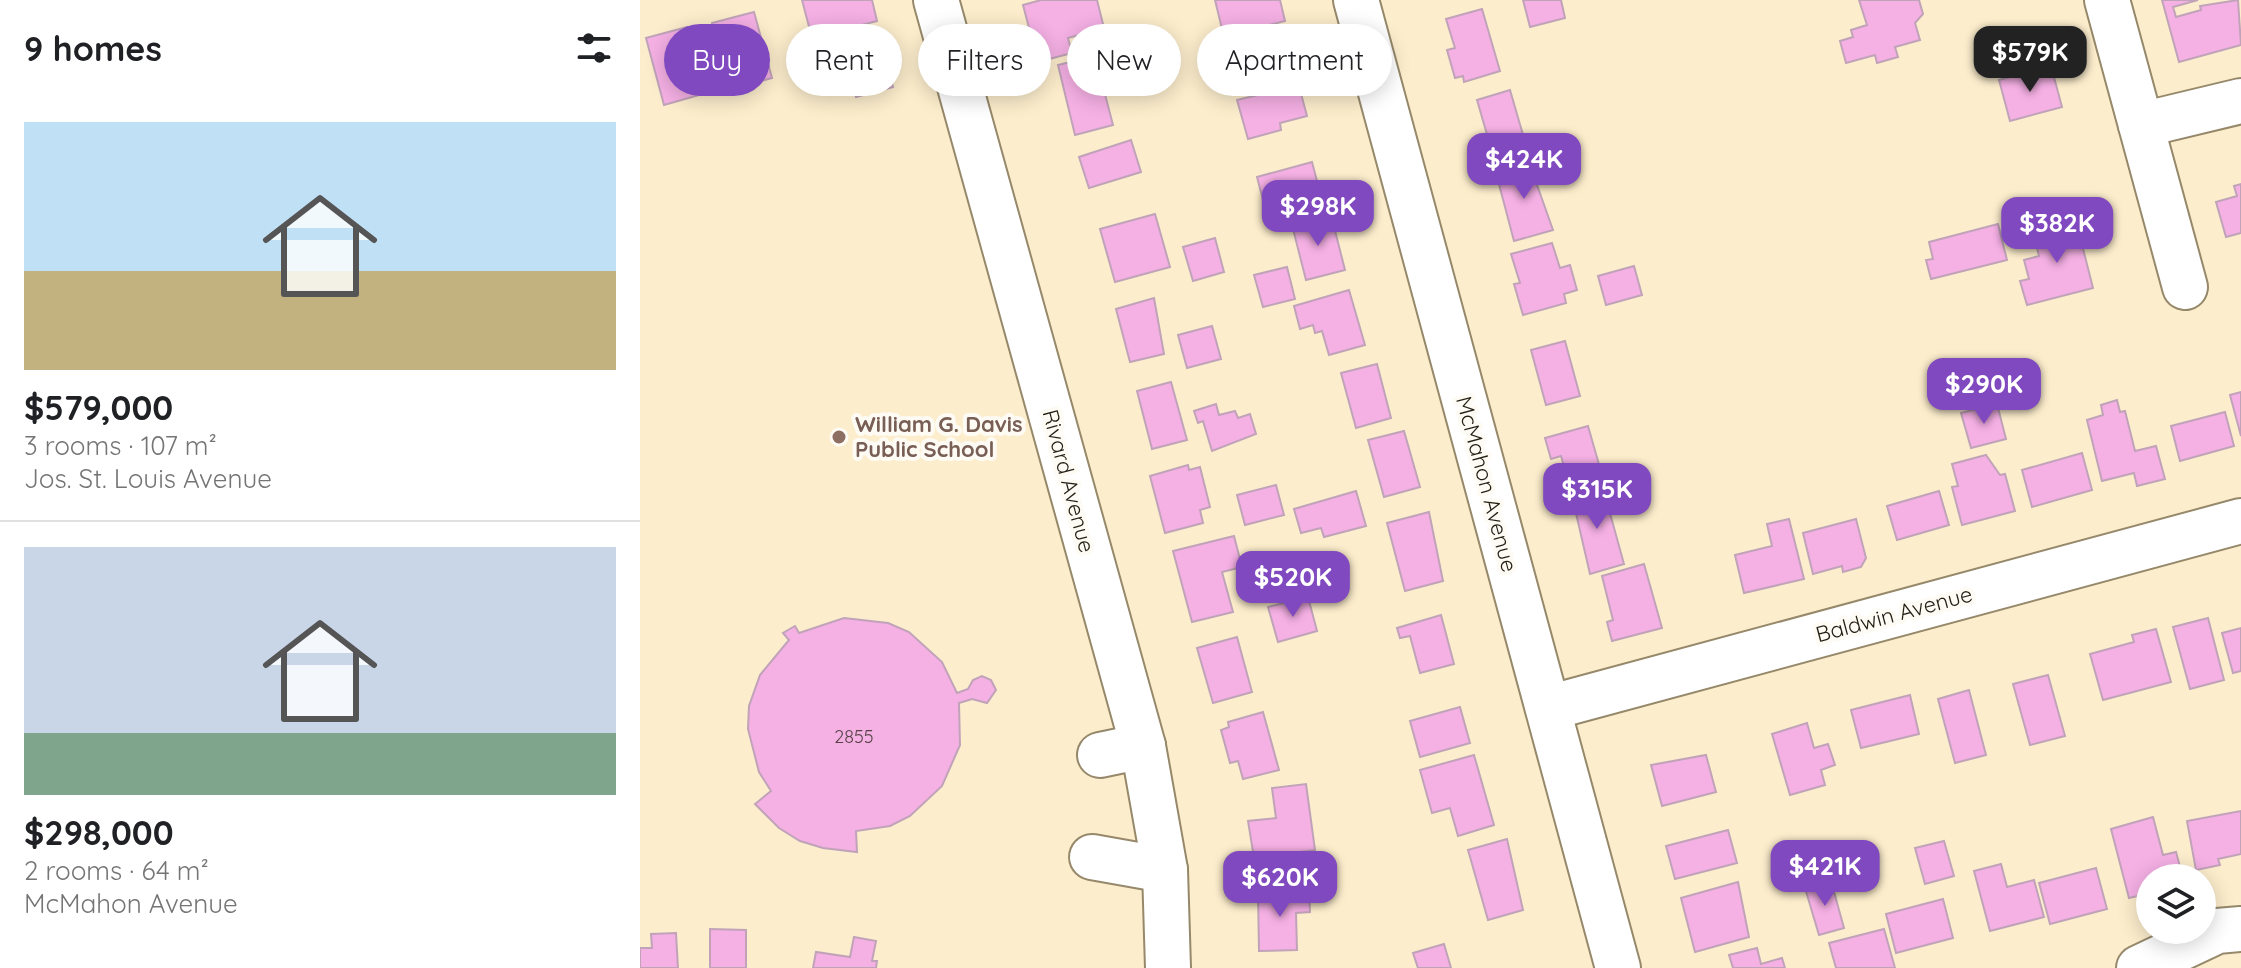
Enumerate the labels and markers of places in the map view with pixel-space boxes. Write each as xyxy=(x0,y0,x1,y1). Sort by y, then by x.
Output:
pin: $579K xyxy=(1974,26,2086,94)
pin: $424K xyxy=(1468,133,1580,201)
pin: $298K xyxy=(1262,180,1374,248)
pin: $382K xyxy=(2001,197,2113,265)
pin: $290K xyxy=(1928,358,2040,426)
place label: William G. Davis Public School xyxy=(855,410,1023,463)
marker: William G. Davis Public School xyxy=(830,428,848,446)
pin: $315K xyxy=(1541,463,1653,531)
pin: $520K xyxy=(1237,551,1349,619)
pin: $421K xyxy=(1769,840,1881,908)
pin: $620K xyxy=(1224,851,1336,919)

